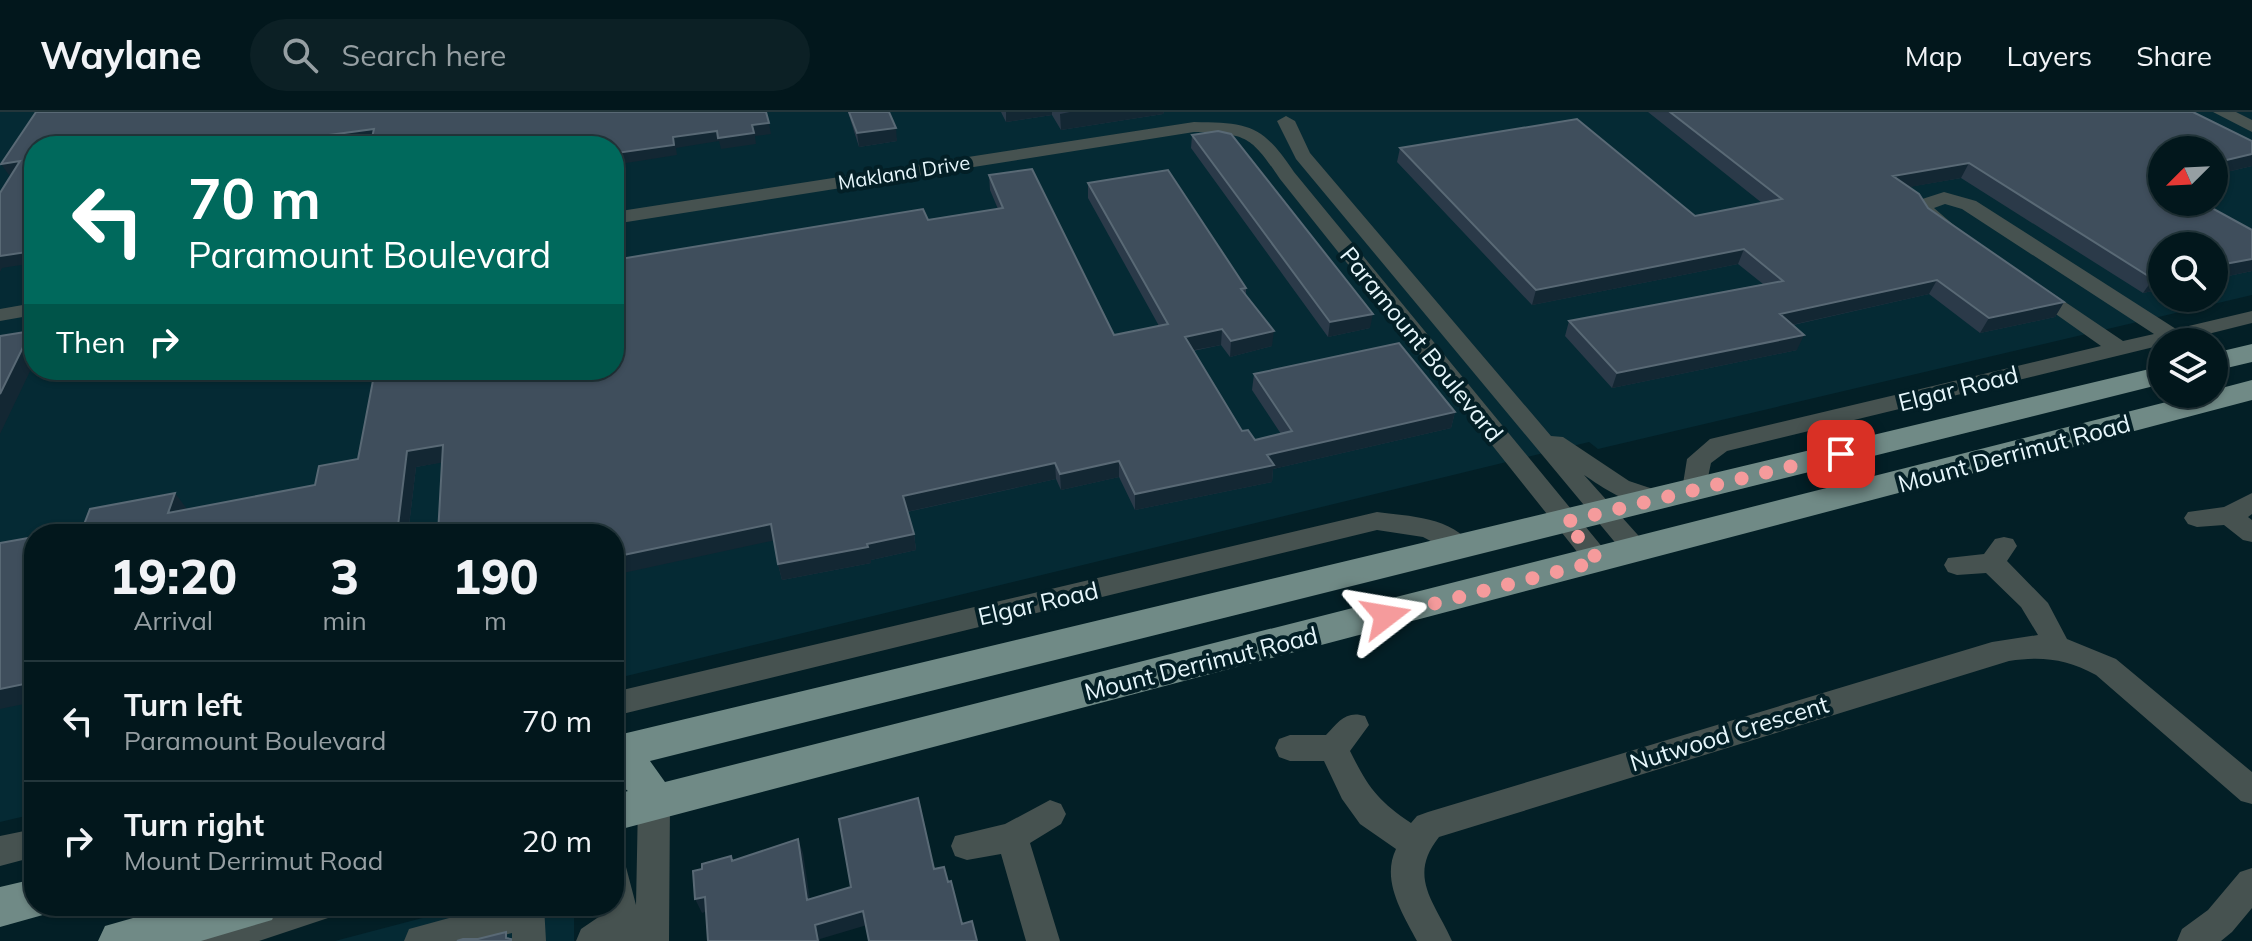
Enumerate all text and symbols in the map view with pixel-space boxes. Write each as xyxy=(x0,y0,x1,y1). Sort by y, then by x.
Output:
search box xyxy=(250,19,810,91)
text: Waylane xyxy=(40,31,202,79)
icon: search xyxy=(278,33,322,77)
text: Search here xyxy=(342,36,506,74)
text: Map xyxy=(1905,38,1962,73)
text: Layers xyxy=(2006,38,2092,73)
text: Share xyxy=(2136,38,2212,73)
north arrow xyxy=(2148,136,2228,216)
map controls xyxy=(2148,136,2228,408)
street label: Makland Drive xyxy=(836,149,972,195)
text: 70 m xyxy=(188,163,321,233)
icon: left xyxy=(56,168,160,272)
text: Paramount Boulevard xyxy=(188,232,551,277)
button: search xyxy=(2148,232,2228,312)
street label: Paramount Boulevard xyxy=(1334,240,1510,448)
icon: right xyxy=(142,320,186,364)
text: Then xyxy=(56,323,126,361)
button: layers xyxy=(2148,328,2228,408)
street label: Elgar Road xyxy=(1895,359,2021,417)
street label: Mount Derrimut Road xyxy=(1894,408,2134,498)
pin xyxy=(1807,420,1875,488)
icon: arrive xyxy=(1819,432,1863,476)
text: 19:20 xyxy=(109,546,237,606)
text: 3 xyxy=(330,546,359,606)
text: 190 xyxy=(452,546,539,606)
position arrow xyxy=(1344,574,1428,658)
street label: Elgar Road xyxy=(975,575,1101,631)
text: Arrival xyxy=(133,604,213,637)
text: min xyxy=(323,604,367,637)
text: m xyxy=(484,604,507,637)
street label: Mount Derrimut Road xyxy=(1081,619,1321,707)
text: Turn left xyxy=(124,686,242,724)
street label: Nutwood Crescent xyxy=(1626,689,1832,777)
icon: left xyxy=(56,699,100,743)
text: 70 m xyxy=(522,702,592,740)
text: Paramount Boulevard xyxy=(124,724,386,757)
text: Turn right xyxy=(124,806,264,844)
icon: right xyxy=(56,819,100,863)
text: 20 m xyxy=(522,822,592,860)
text: Mount Derrimut Road xyxy=(124,844,383,877)

